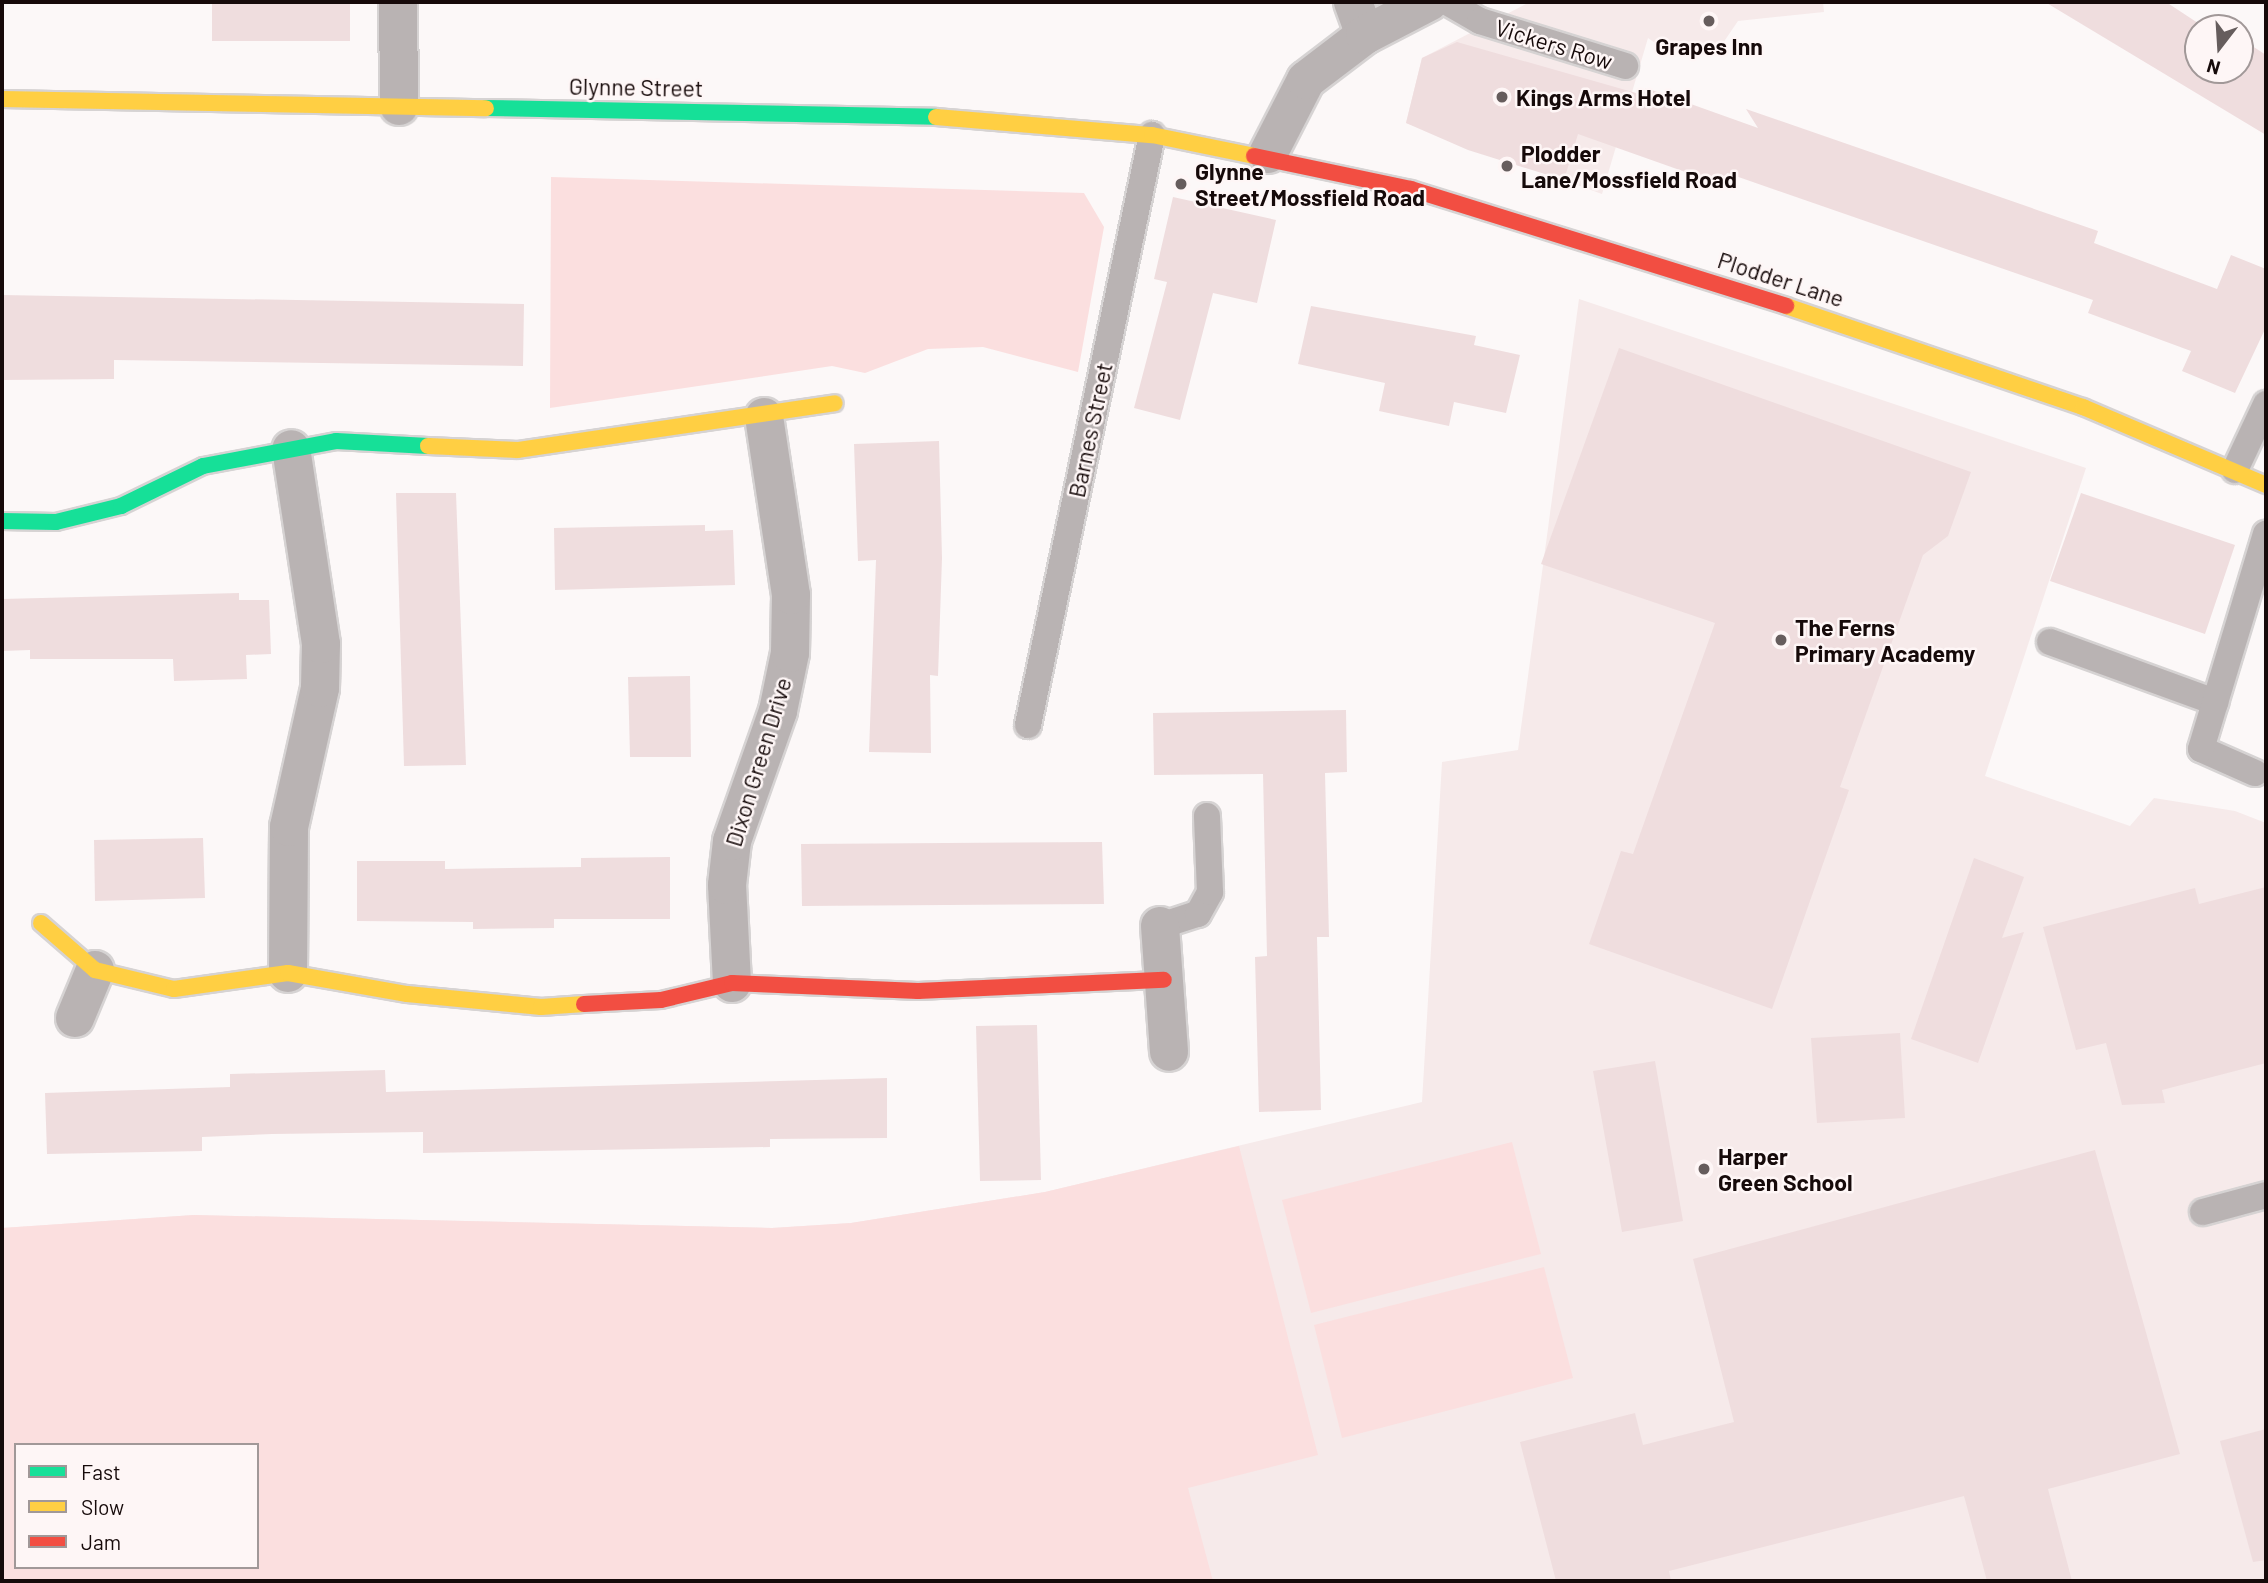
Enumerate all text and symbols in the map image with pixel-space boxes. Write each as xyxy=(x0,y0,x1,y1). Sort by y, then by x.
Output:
street label: Vickers Row xyxy=(1492,13,1616,75)
marker: Grapes Inn xyxy=(1701,13,1717,29)
north arrow xyxy=(2184,14,2254,84)
place label: Grapes Inn xyxy=(1655,32,1763,60)
text: N xyxy=(2204,55,2223,80)
street label: Glynne Street xyxy=(569,72,703,102)
place label: Kings Arms Hotel xyxy=(1516,83,1691,111)
marker: Kings Arms Hotel xyxy=(1494,89,1510,105)
place label: Plodder Lane/Mossfield Road xyxy=(1521,139,1737,193)
place label: Glynne Street/Mossfield Road xyxy=(1195,157,1425,211)
marker: Plodder Lane/Mossfield Road xyxy=(1499,158,1515,174)
marker: Glynne Street/Mossfield Road xyxy=(1173,176,1189,192)
street label: Plodder Lane xyxy=(1714,246,1848,312)
street label: Barnes Street xyxy=(1062,360,1118,500)
place label: The Ferns Primary Academy xyxy=(1795,613,1975,667)
marker: The Ferns Primary Academy xyxy=(1773,632,1789,648)
street label: Dixon Green Drive xyxy=(719,674,797,850)
place label: Harper Green School xyxy=(1718,1142,1853,1196)
marker: Harper Green School xyxy=(1696,1161,1712,1177)
legend xyxy=(14,1443,259,1569)
text: Fast xyxy=(81,1459,121,1484)
text: Slow xyxy=(81,1494,124,1519)
text: Jam xyxy=(81,1529,121,1554)

